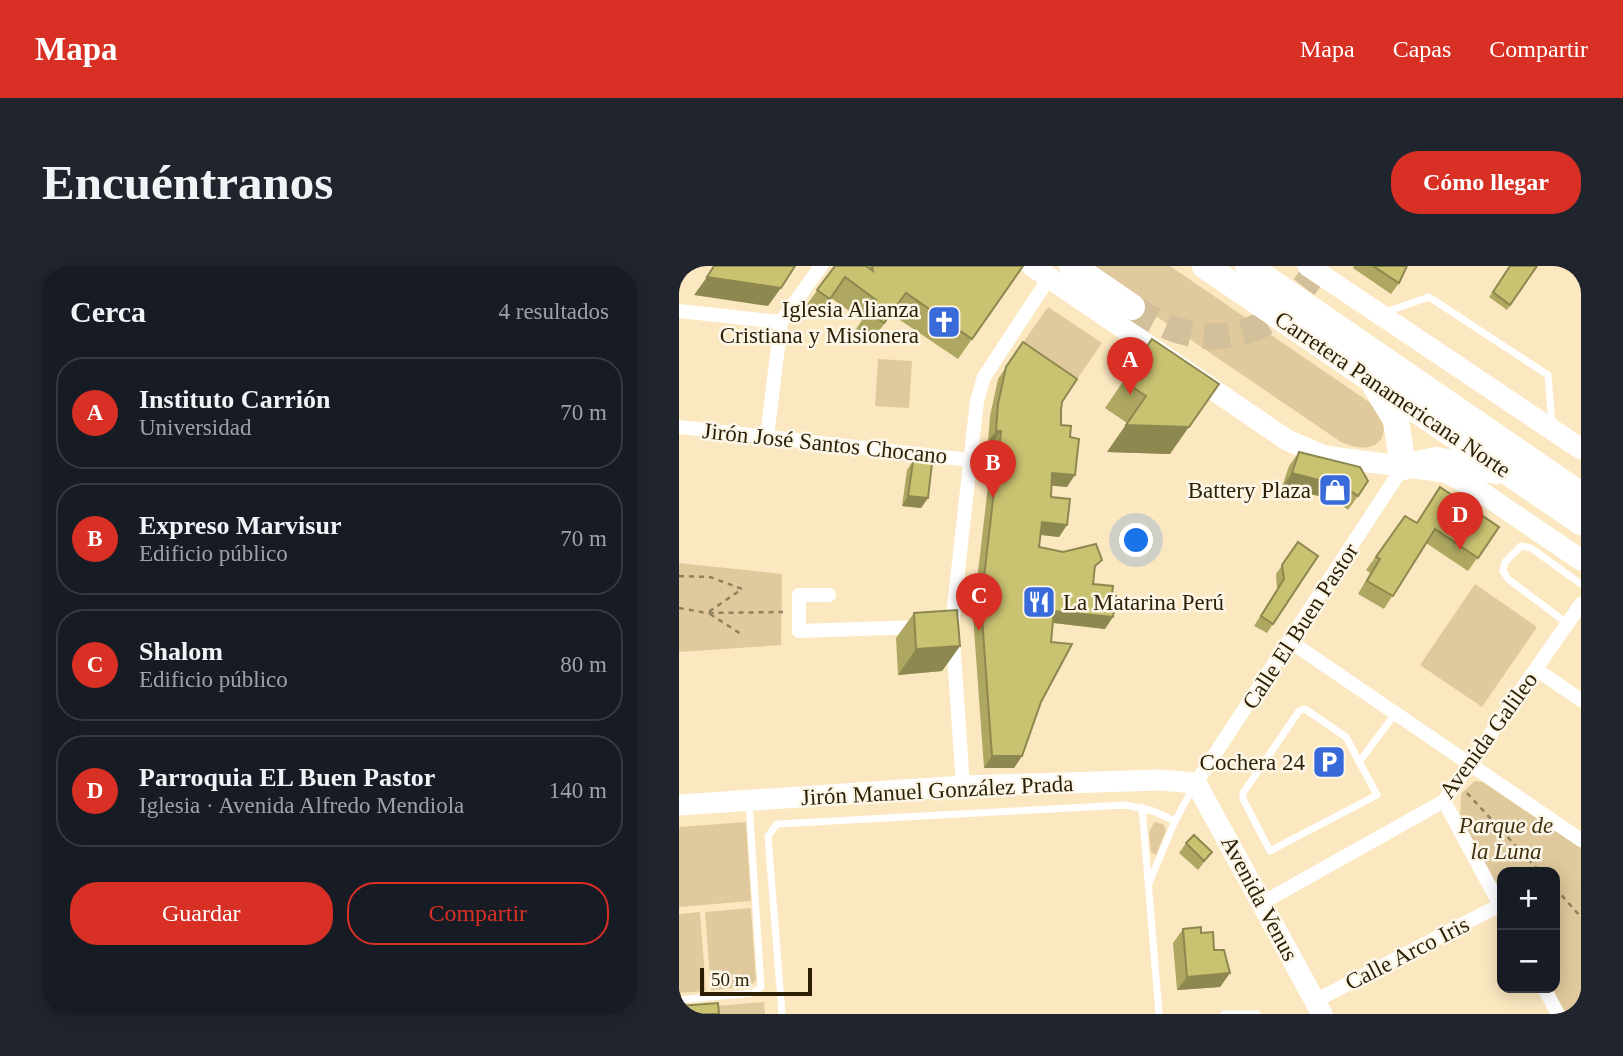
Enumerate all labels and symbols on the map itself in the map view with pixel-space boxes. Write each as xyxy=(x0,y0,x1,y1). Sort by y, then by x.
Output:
place label: Iglesia Alianza Cristiana y Misionera xyxy=(720,297,919,348)
church icon: Iglesia Alianza Cristiana y Misionera xyxy=(925,303,963,341)
street label: Carretera Panamericana Norte xyxy=(1270,306,1515,483)
pin: A xyxy=(1107,337,1153,395)
street label: Jirón José Santos Chocano xyxy=(701,418,949,469)
pin: B xyxy=(970,440,1016,498)
shop icon: Battery Plaza xyxy=(1316,471,1354,509)
place label: Battery Plaza xyxy=(1188,478,1311,503)
pin: D xyxy=(1437,492,1483,550)
your location xyxy=(1119,523,1153,557)
street label: Calle El Buen Pastor xyxy=(1238,539,1363,714)
pin: C xyxy=(956,573,1002,631)
restaurant icon: La Matarina Perú xyxy=(1020,583,1058,621)
place label: La Matarina Perú xyxy=(1063,590,1224,615)
street label: Avenida Galileo xyxy=(1434,667,1543,803)
parking icon: Cochera 24 xyxy=(1310,743,1348,781)
place label: Cochera 24 xyxy=(1200,750,1305,775)
street label: Jirón Manuel González Prada xyxy=(800,771,1074,810)
park label: Parque de la Luna xyxy=(1458,813,1553,864)
street label: Avenida Venus xyxy=(1216,832,1303,965)
street label: Calle Arco Iris xyxy=(1341,912,1473,995)
scale bar xyxy=(700,965,812,997)

